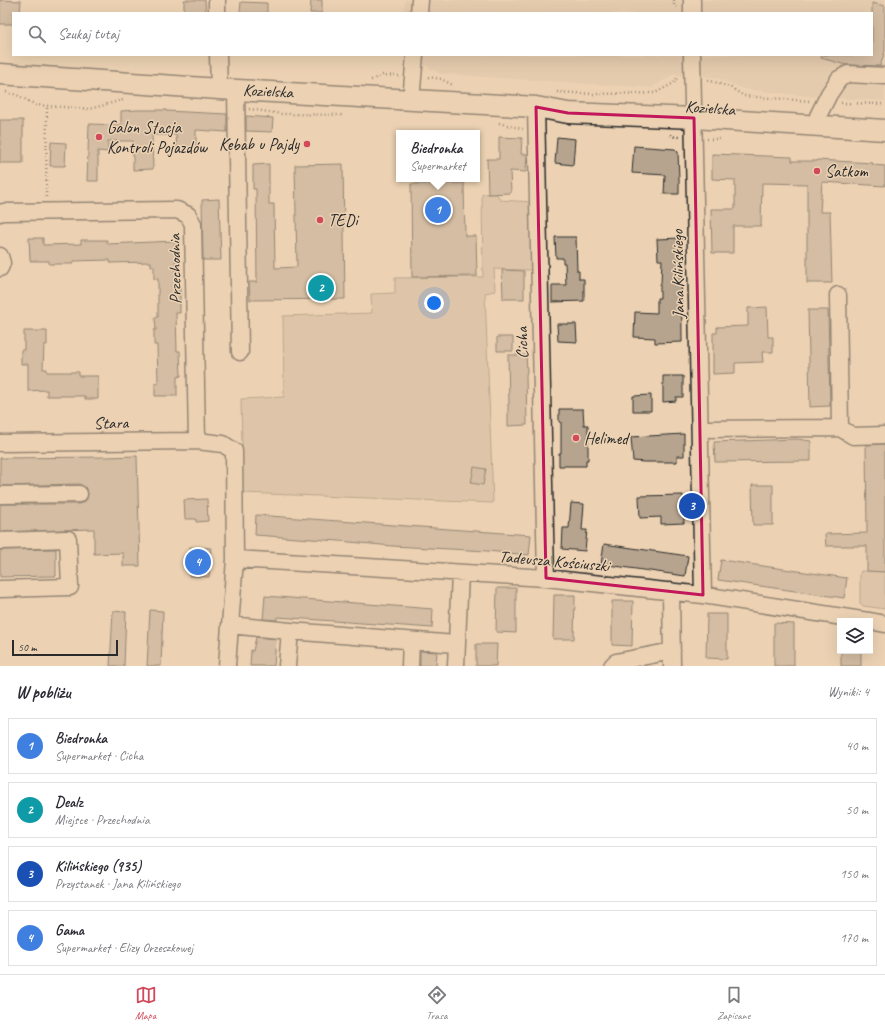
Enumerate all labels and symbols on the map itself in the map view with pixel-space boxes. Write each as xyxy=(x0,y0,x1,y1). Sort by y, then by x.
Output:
street label: Kozielska xyxy=(242,79,295,103)
street label: Kozielska xyxy=(684,96,737,120)
place label: Galon Stacja Kontroli Pojazdów xyxy=(107,117,208,158)
marker: Galon Stacja Kontroli Pojazdów xyxy=(94,132,104,142)
place label: Kebab u Pajdy xyxy=(219,134,300,155)
marker: Kebab u Pajdy xyxy=(302,139,312,149)
place label: Satkom xyxy=(825,161,868,182)
marker: Satkom xyxy=(812,166,822,176)
pin: 1 xyxy=(425,195,451,225)
place label: TEDi xyxy=(328,210,359,231)
marker: TEDi xyxy=(315,215,325,225)
street label: Jana Kilińskiego xyxy=(667,228,689,320)
street label: Przechodnia xyxy=(164,232,186,304)
pin: 2 xyxy=(308,273,334,303)
your location xyxy=(424,293,444,313)
street label: Cicha xyxy=(511,326,533,359)
street label: Stara xyxy=(94,412,130,434)
place label: Helimed xyxy=(584,428,630,449)
marker: Helimed xyxy=(571,433,581,443)
pin: 3 xyxy=(679,491,705,521)
street label: Tadeusza Kościuszki xyxy=(498,546,613,577)
pin: 4 xyxy=(185,547,211,577)
scale bar xyxy=(12,638,118,657)

